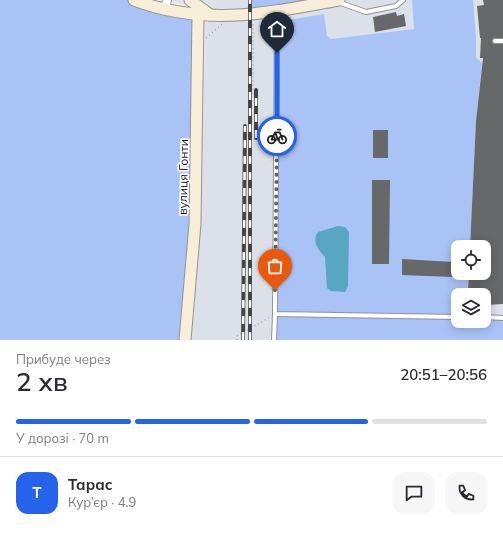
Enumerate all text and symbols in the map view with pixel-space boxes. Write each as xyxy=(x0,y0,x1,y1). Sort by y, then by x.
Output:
pin xyxy=(260,12,294,53)
icon: home xyxy=(266,18,288,40)
courier xyxy=(257,116,297,156)
icon: bike xyxy=(266,125,288,147)
street label: вулиця Гонти xyxy=(175,139,191,215)
map controls xyxy=(451,240,491,328)
button: locate xyxy=(451,240,491,280)
pin xyxy=(258,249,292,290)
icon: bag xyxy=(264,255,286,277)
button: layers xyxy=(451,288,491,328)
text: Прибуде через xyxy=(16,351,111,367)
text: 2 хв xyxy=(16,365,68,398)
text: 20:51–20:56 xyxy=(400,365,487,384)
text: У дорозі · 70 m xyxy=(16,430,109,446)
button: chat xyxy=(393,472,435,514)
button: phone xyxy=(445,472,487,514)
text: Тарас xyxy=(68,475,112,494)
text: Т xyxy=(32,483,42,502)
text: Кур’єр · 4.9 xyxy=(68,494,136,510)

